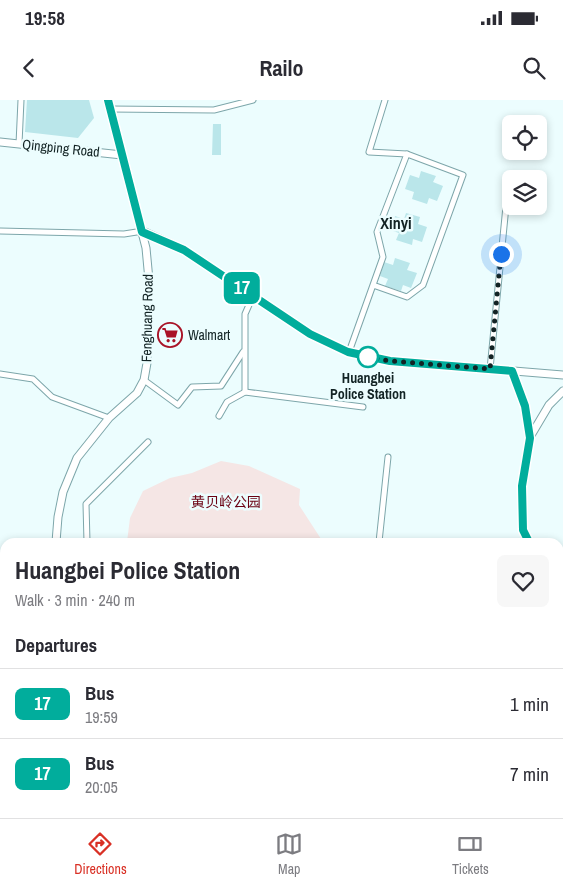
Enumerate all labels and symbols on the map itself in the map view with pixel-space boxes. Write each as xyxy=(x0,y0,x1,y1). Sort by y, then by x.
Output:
street label: Qingping Road xyxy=(21,135,101,161)
district label: Xinyi xyxy=(380,212,412,234)
your location xyxy=(489,242,514,267)
line badge: 17 xyxy=(220,272,264,304)
street label: Fenghuang Road xyxy=(137,274,157,362)
supermarket icon: Walmart xyxy=(157,322,183,348)
place label: Walmart xyxy=(188,326,230,344)
marker: Huangbei Police Station xyxy=(357,346,379,368)
place label: Huangbei Police Station xyxy=(330,369,406,403)
park label: 黄贝岭公园 xyxy=(191,493,261,511)

